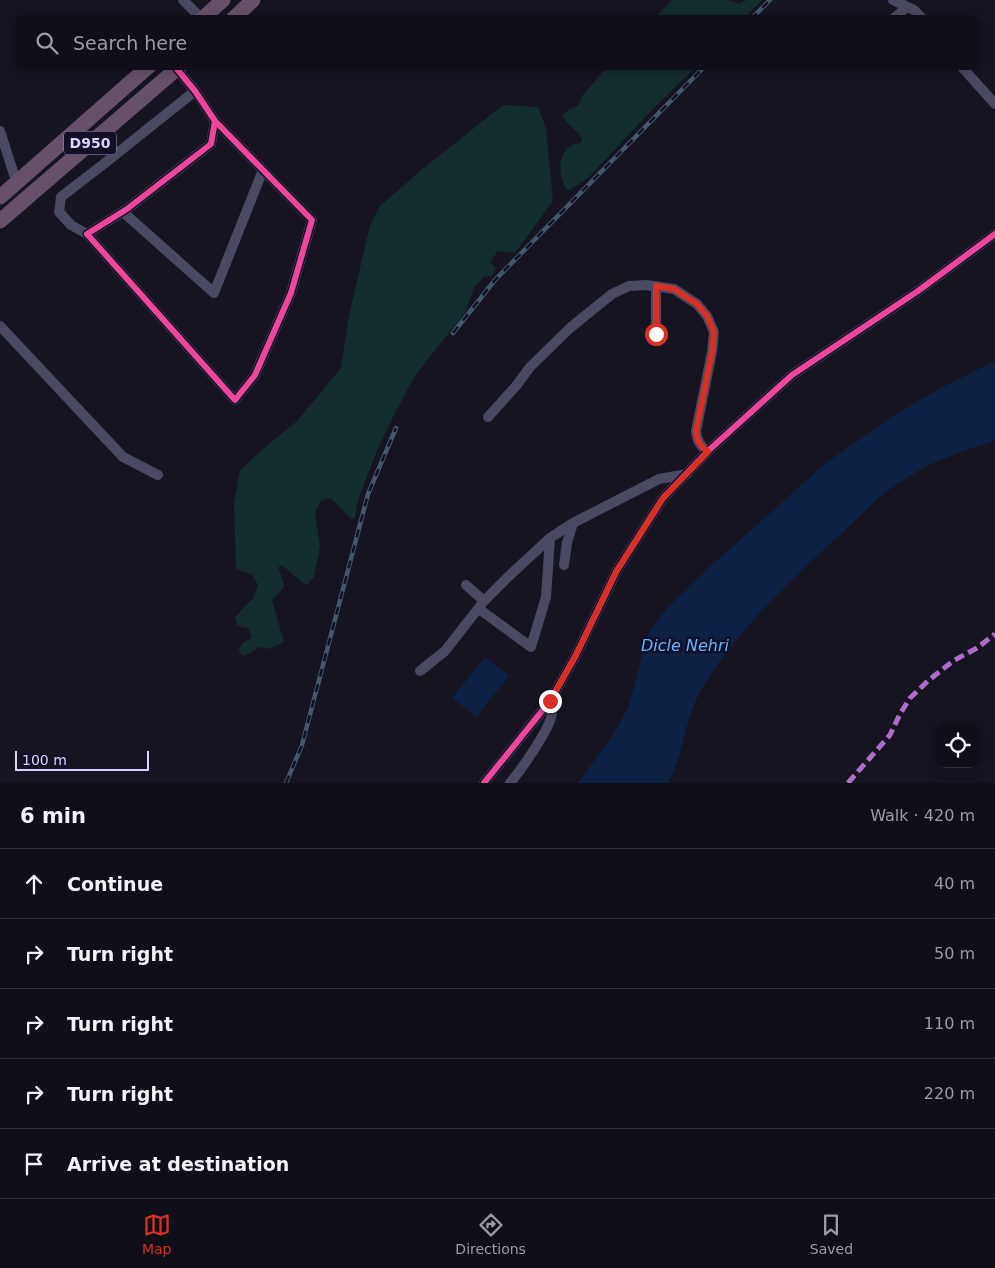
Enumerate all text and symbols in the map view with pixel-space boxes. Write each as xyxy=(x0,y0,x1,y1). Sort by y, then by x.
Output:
search box xyxy=(15,15,980,70)
icon: search xyxy=(33,29,61,57)
text: Search here xyxy=(73,32,187,54)
road number: D950 xyxy=(64,132,116,154)
route start xyxy=(645,323,668,346)
water label: Dicle Nehri xyxy=(641,636,730,655)
route end xyxy=(539,690,562,713)
map controls xyxy=(935,723,980,768)
button: locate xyxy=(935,723,980,768)
scale bar xyxy=(15,748,149,771)
text: 100 m xyxy=(22,752,67,768)
text: 6 min xyxy=(20,804,86,828)
text: Walk · 420 m xyxy=(870,806,975,825)
icon: ahead xyxy=(20,870,48,898)
text: Continue xyxy=(67,873,163,895)
text: 40 m xyxy=(934,874,975,893)
icon: right xyxy=(20,940,48,968)
text: Turn right xyxy=(67,943,173,965)
text: 50 m xyxy=(934,944,975,963)
icon: right xyxy=(20,1010,48,1038)
text: Turn right xyxy=(67,1013,173,1035)
text: 110 m xyxy=(924,1014,975,1033)
icon: right xyxy=(20,1080,48,1108)
text: Turn right xyxy=(67,1083,173,1105)
text: 220 m xyxy=(924,1084,975,1103)
icon: arrive xyxy=(20,1150,48,1178)
text: Arrive at destination xyxy=(67,1153,289,1175)
tab: Map xyxy=(142,1211,171,1257)
tab: Directions xyxy=(455,1211,526,1257)
tab: Saved xyxy=(810,1211,853,1257)

